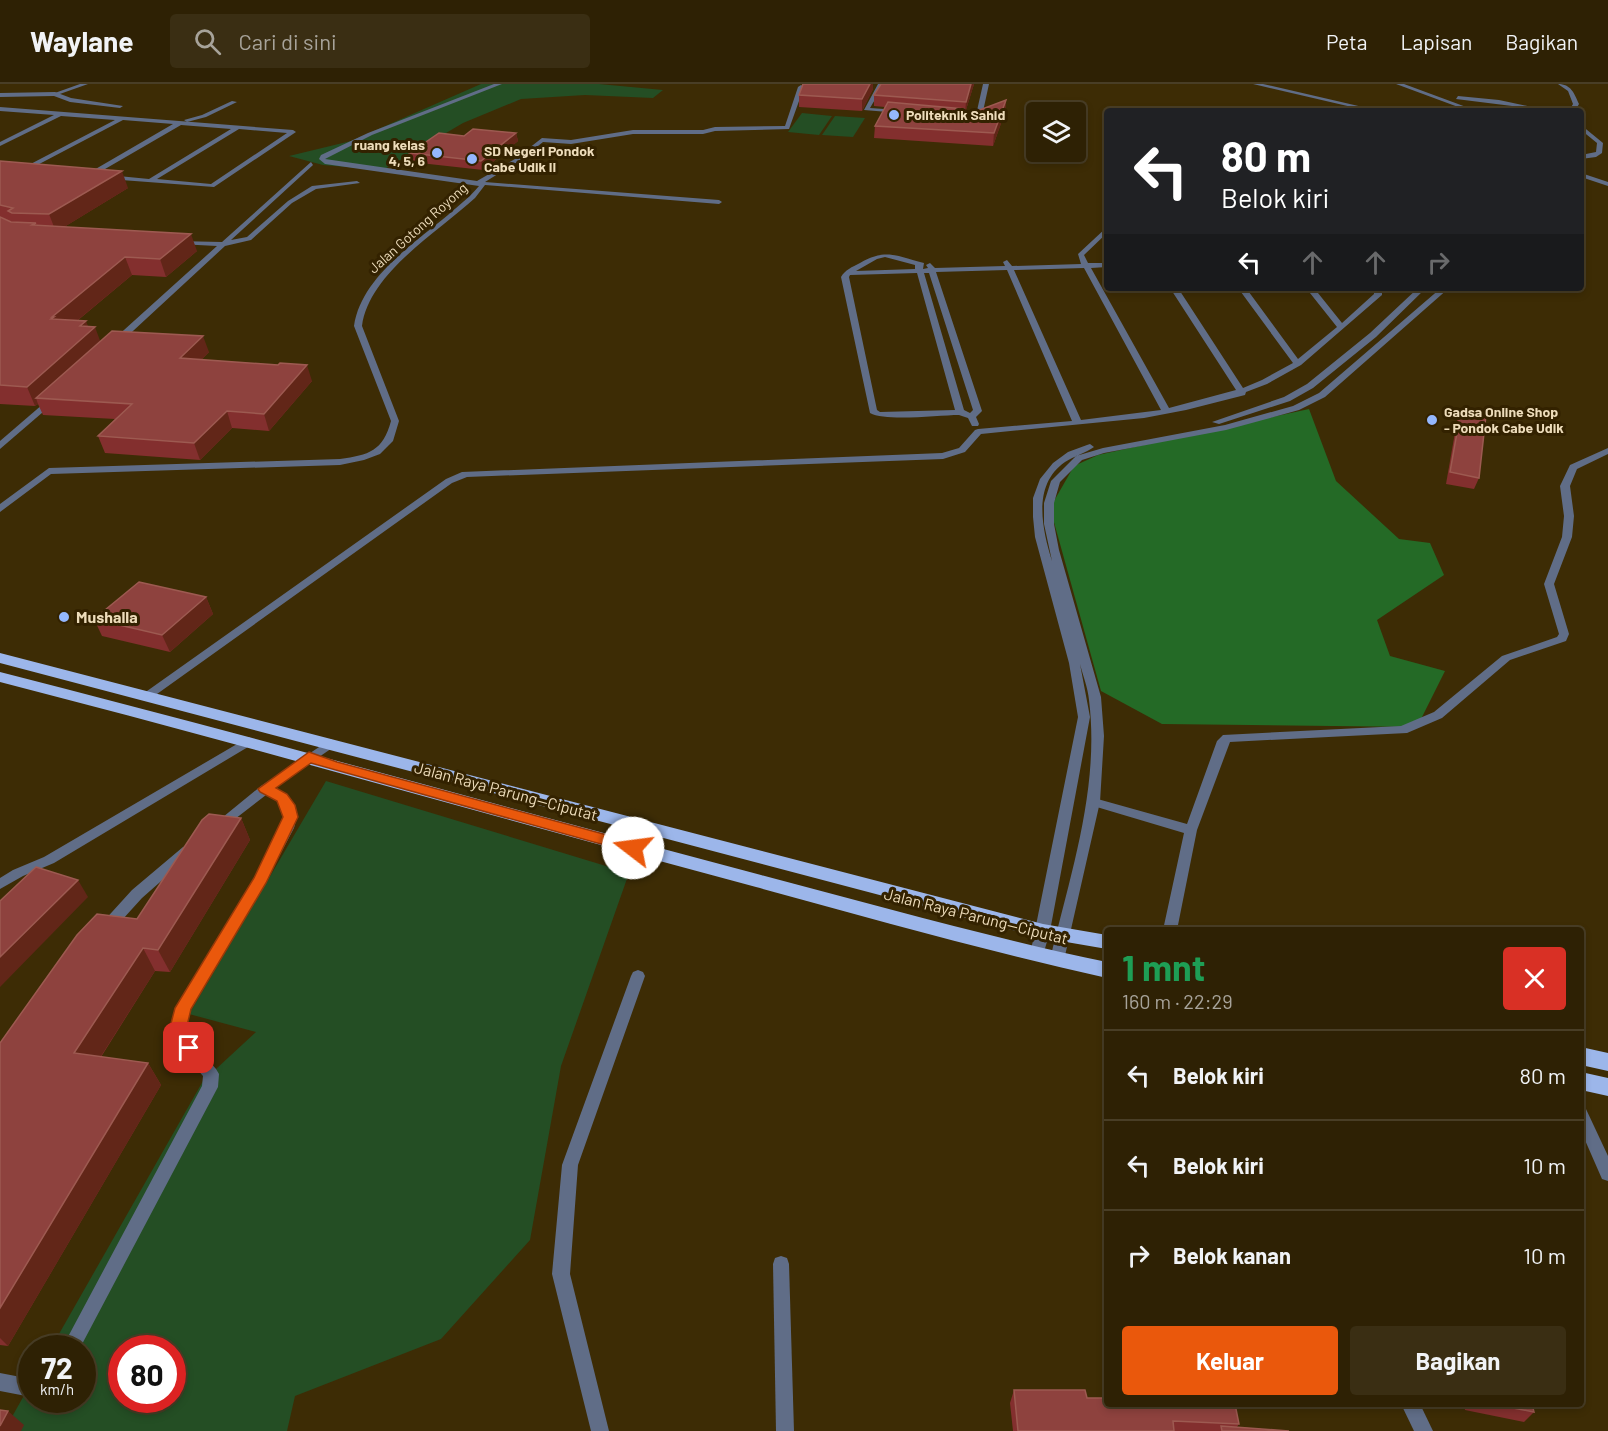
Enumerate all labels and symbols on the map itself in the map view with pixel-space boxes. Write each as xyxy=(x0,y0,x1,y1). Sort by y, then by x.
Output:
place label: Politeknik Sahid xyxy=(906,106,1005,123)
marker: Politeknik Sahid xyxy=(887,108,901,122)
place label: ruang kelas 4, 5, 6 xyxy=(354,136,425,169)
place label: SD Negeri Pondok Cabe Udik II xyxy=(484,142,595,175)
marker: ruang kelas 4, 5, 6 xyxy=(430,146,444,160)
marker: SD Negeri Pondok Cabe Udik II xyxy=(465,152,479,166)
street label: Jalan Gotong Royong xyxy=(365,179,471,276)
place label: Gadsa Online Shop - Pondok Cabe Udik xyxy=(1444,403,1564,436)
marker: Gadsa Online Shop - Pondok Cabe Udik xyxy=(1425,413,1439,427)
place label: Mushalla xyxy=(76,607,138,626)
marker: Mushalla xyxy=(57,610,71,624)
street label: Jalan Raya Parung—Ciputat xyxy=(413,757,600,824)
position arrow xyxy=(601,816,665,880)
street label: Jalan Raya Parung—Ciputat xyxy=(882,883,1070,948)
pin xyxy=(163,1022,214,1073)
speed limit sign: 80 xyxy=(108,1335,186,1413)

